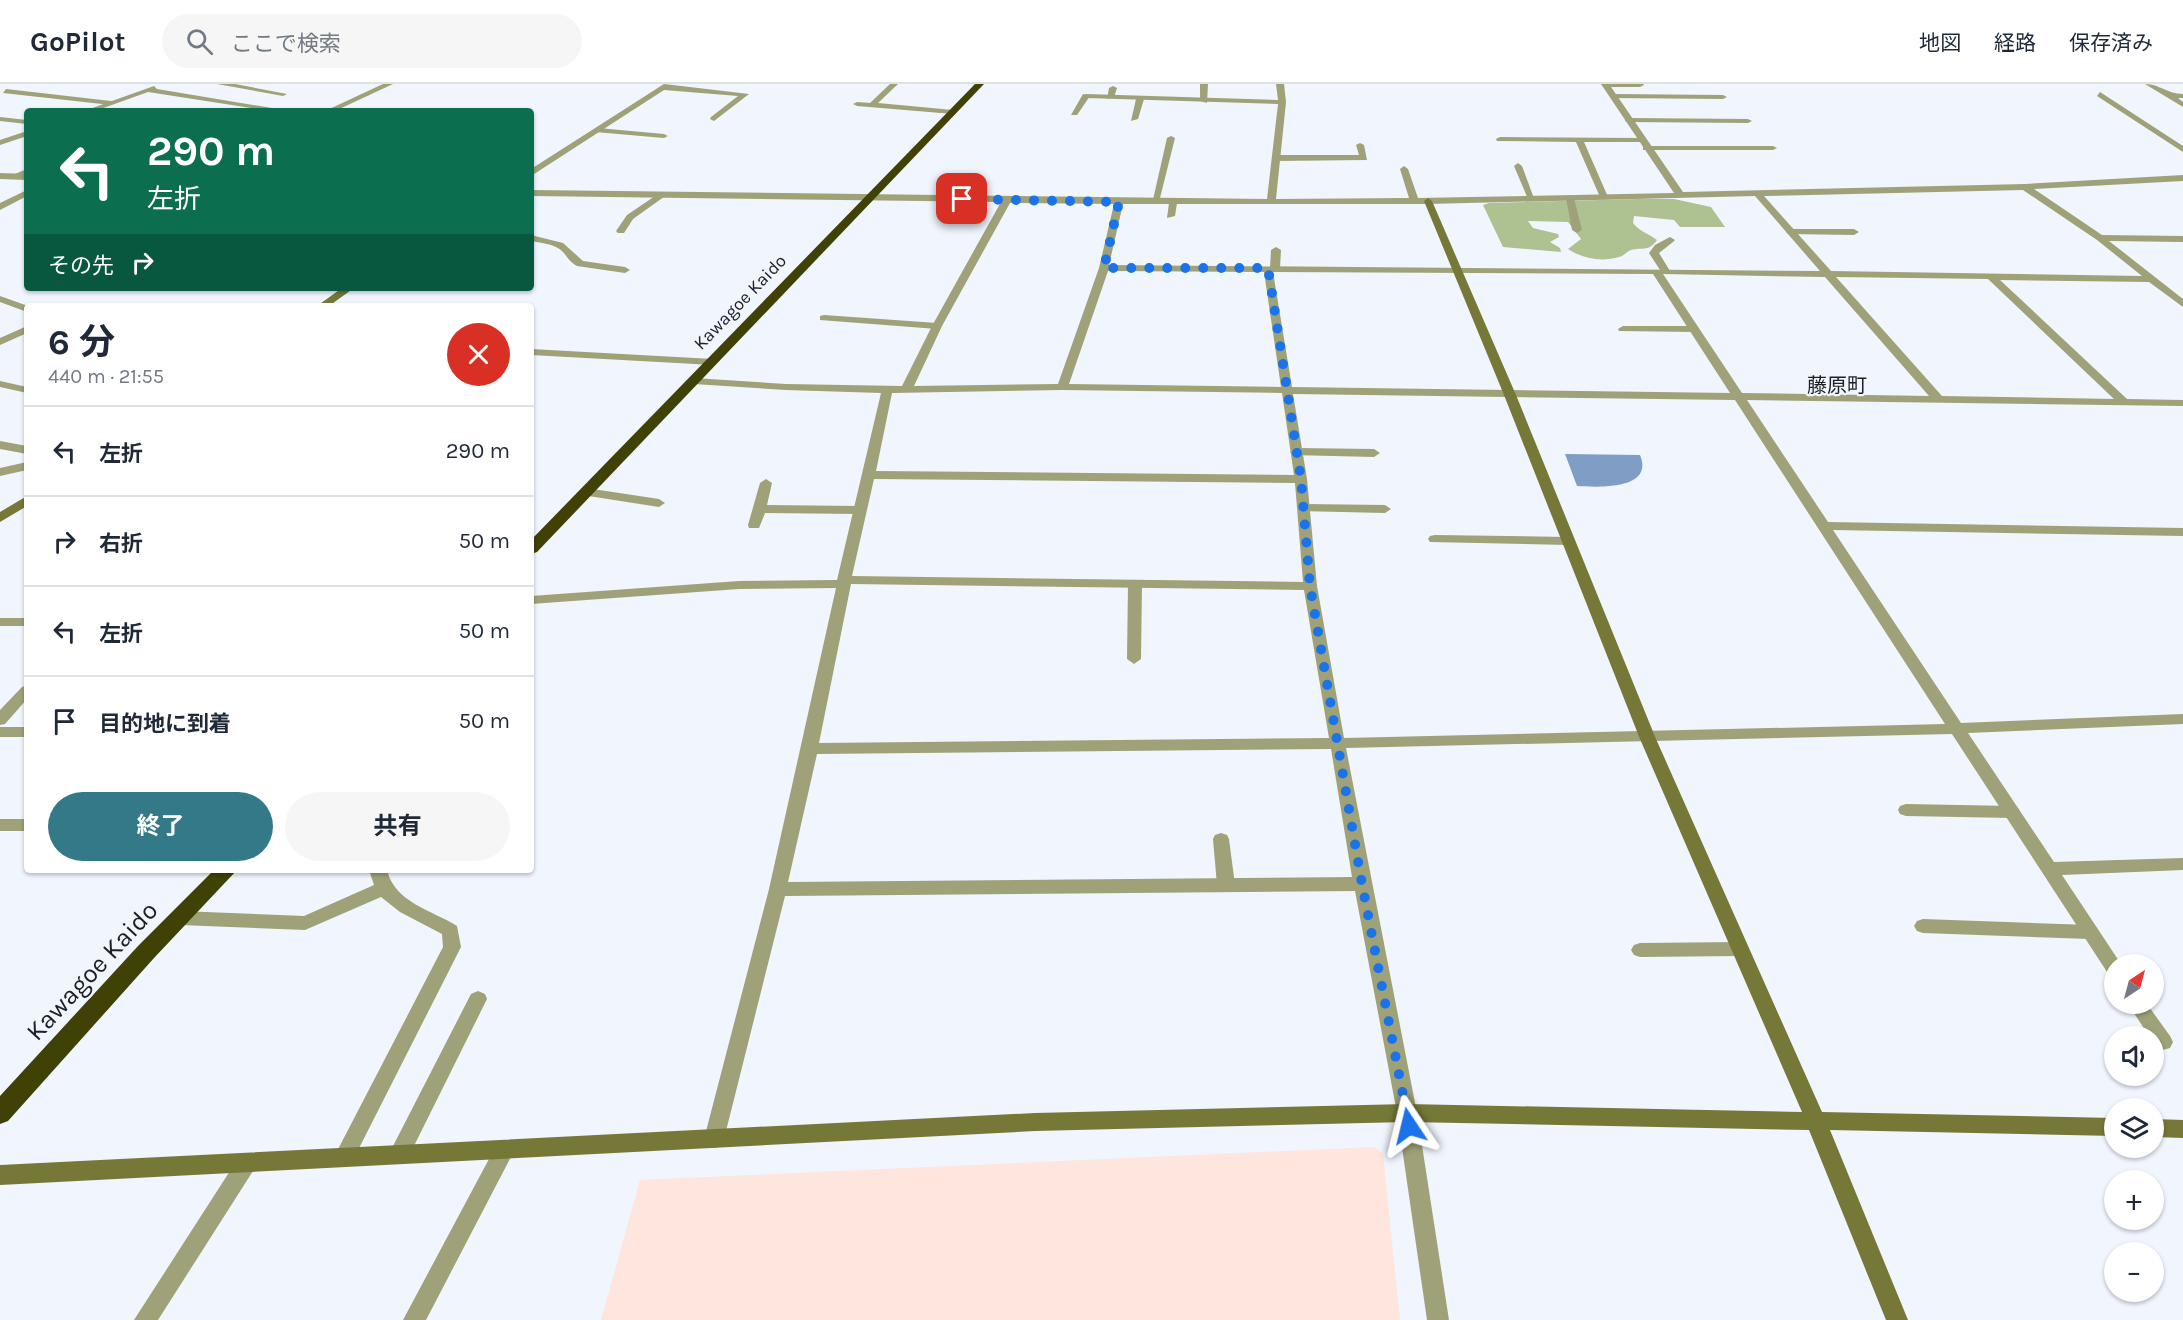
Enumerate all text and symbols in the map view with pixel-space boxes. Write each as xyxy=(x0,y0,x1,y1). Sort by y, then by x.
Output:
search box xyxy=(162,14,582,68)
text: GoPilot xyxy=(30,25,126,58)
icon: search xyxy=(183,25,216,58)
text: ここで検索 xyxy=(231,31,341,57)
text: 地図 xyxy=(1919,31,1961,55)
text: 経路 xyxy=(1994,31,2036,55)
text: 保存済み xyxy=(2069,31,2153,55)
text: 290 m xyxy=(147,126,275,176)
icon: left xyxy=(48,132,126,210)
pin xyxy=(936,173,987,224)
icon: arrive xyxy=(945,182,978,215)
text: 左折 xyxy=(147,183,201,215)
icon: right xyxy=(126,246,159,279)
street label: Kawagoe Kaido xyxy=(689,250,791,354)
text: その先 xyxy=(48,253,114,279)
text: 6 分 xyxy=(48,321,115,363)
button: close xyxy=(447,323,510,386)
text: 440 m · 21:55 xyxy=(48,365,164,388)
district label: 藤原町 xyxy=(1807,374,1867,397)
icon: left xyxy=(48,435,81,468)
text: 290 m xyxy=(446,438,510,464)
text: 左折 xyxy=(99,441,143,467)
icon: right xyxy=(48,525,81,558)
text: 50 m xyxy=(459,528,510,554)
text: 右折 xyxy=(99,531,143,557)
icon: left xyxy=(48,615,81,648)
text: 50 m xyxy=(459,618,510,644)
text: 左折 xyxy=(99,621,143,647)
icon: arrive xyxy=(48,705,81,738)
text: 50 m xyxy=(459,708,510,734)
text: 目的地に到着 xyxy=(99,711,231,737)
button: 終了 xyxy=(48,792,273,861)
button: 共有 xyxy=(285,792,510,861)
street label: Kawagoe Kaido xyxy=(20,895,164,1047)
north arrow xyxy=(2104,954,2164,1014)
map controls xyxy=(2104,954,2164,1302)
button: sound xyxy=(2104,1026,2164,1086)
position arrow xyxy=(1377,1094,1441,1158)
button: layers xyxy=(2104,1098,2164,1158)
button: + xyxy=(2104,1170,2164,1230)
button: − xyxy=(2104,1242,2164,1302)

